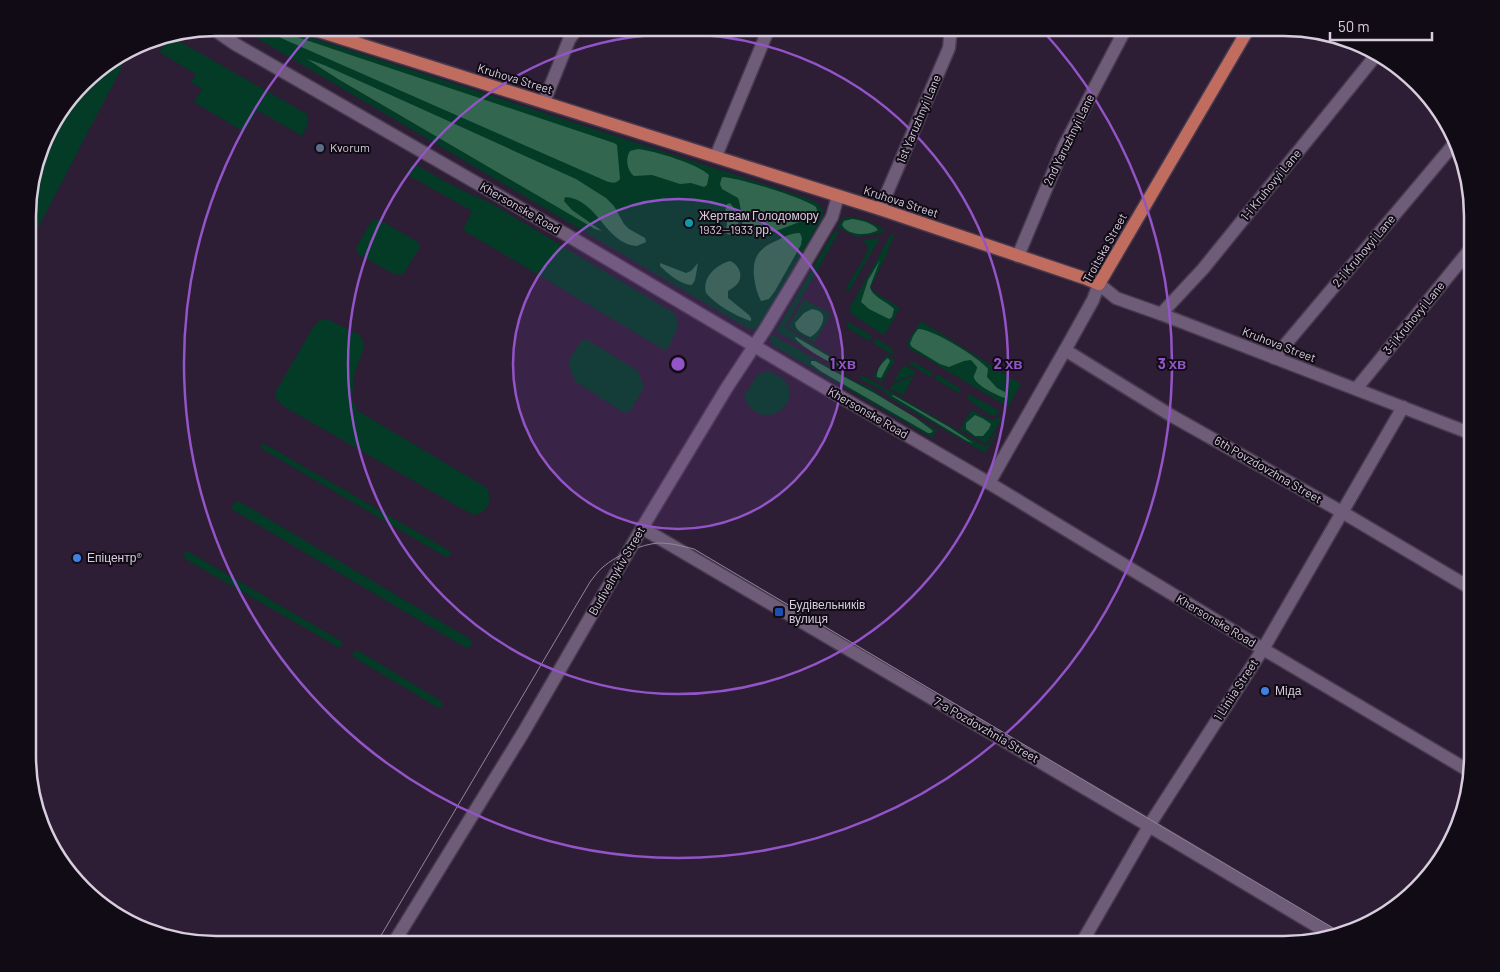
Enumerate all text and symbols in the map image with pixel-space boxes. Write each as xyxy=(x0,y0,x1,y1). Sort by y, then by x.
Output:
scale bar xyxy=(1330,10,1432,42)
text: 50 m xyxy=(1338,17,1370,35)
street label: Kruhova Street xyxy=(476,60,554,96)
street label: 1st Yaruzhnyi Lane xyxy=(893,72,943,165)
street label: 2nd Yaruzhnyi Lane xyxy=(1040,92,1096,188)
place label: Kvorum xyxy=(330,140,370,154)
marker: Kvorum xyxy=(314,142,326,154)
street label: 1-i Kruhovyi Lane xyxy=(1237,146,1303,223)
street label: Khersonske Road xyxy=(478,179,563,236)
street label: Kruhova Street xyxy=(862,182,940,220)
place label: Жертвам Голодомору 1932—1933 рр. xyxy=(699,208,819,237)
street label: Troitska Street xyxy=(1079,210,1129,285)
street label: 2-i Kruhovyi Lane xyxy=(1329,211,1397,289)
marker: Жертвам Голодомору 1932—1933 рр. xyxy=(683,217,695,229)
street label: 3-i Kruhovyi Lane xyxy=(1380,278,1447,357)
street label: Kruhova Street xyxy=(1241,324,1318,365)
text: 1 хв xyxy=(830,354,856,372)
text: 2 хв xyxy=(994,354,1022,372)
text: 3 хв xyxy=(1158,354,1186,372)
centre of rings xyxy=(669,355,687,373)
street label: Khersonske Road xyxy=(826,384,911,441)
street label: 6th Povzdovzhna Street xyxy=(1212,433,1325,506)
street label: Budivelnykiv Street xyxy=(585,524,647,617)
place label: Епіцентр® xyxy=(87,550,142,565)
marker: Епіцентр® xyxy=(71,552,83,564)
street label: Khersonske Road xyxy=(1174,591,1259,649)
place label: Будівельників вулиця xyxy=(789,597,865,626)
marker: Будівельників вулиця xyxy=(773,606,785,618)
street label: 1 Liniia Street xyxy=(1210,656,1260,723)
place label: Міда xyxy=(1275,683,1302,698)
marker: Міда xyxy=(1259,685,1271,697)
street label: 7-a Pozdovzhnia Street xyxy=(932,693,1041,765)

